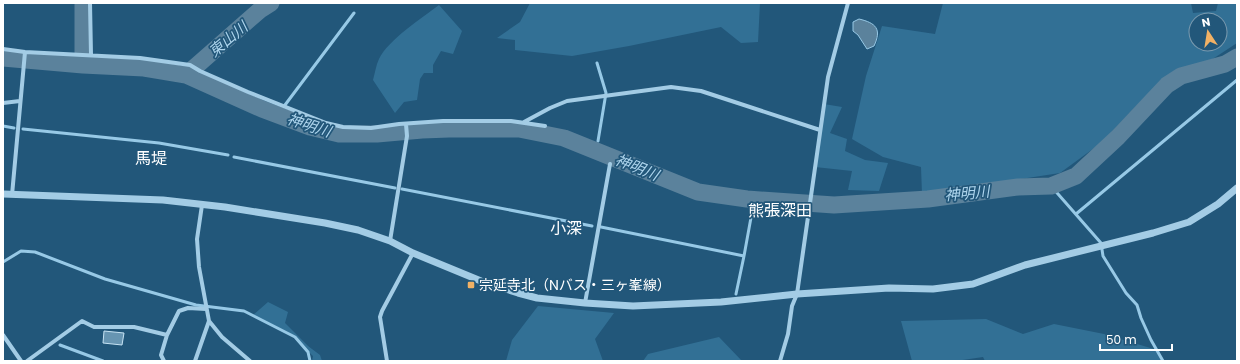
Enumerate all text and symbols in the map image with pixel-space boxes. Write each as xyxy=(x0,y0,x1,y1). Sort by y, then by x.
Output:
north arrow xyxy=(1188,12,1228,52)
text: N xyxy=(1200,14,1212,31)
water label: 東山川 xyxy=(204,15,254,62)
water label: 神明川 xyxy=(284,108,336,143)
district label: 馬堤 xyxy=(135,147,167,170)
water label: 神明川 xyxy=(612,149,664,186)
water label: 神明川 xyxy=(944,180,992,205)
district label: 熊張深田 xyxy=(748,199,812,222)
district label: 小深 xyxy=(550,217,582,240)
place label: 宗延寺北（Nバス・三ヶ峯線） xyxy=(479,275,671,295)
marker: 宗延寺北（Nバス・三ヶ峯線） xyxy=(466,280,476,290)
scale bar xyxy=(1100,326,1172,352)
text: 50 m xyxy=(1106,331,1137,348)

